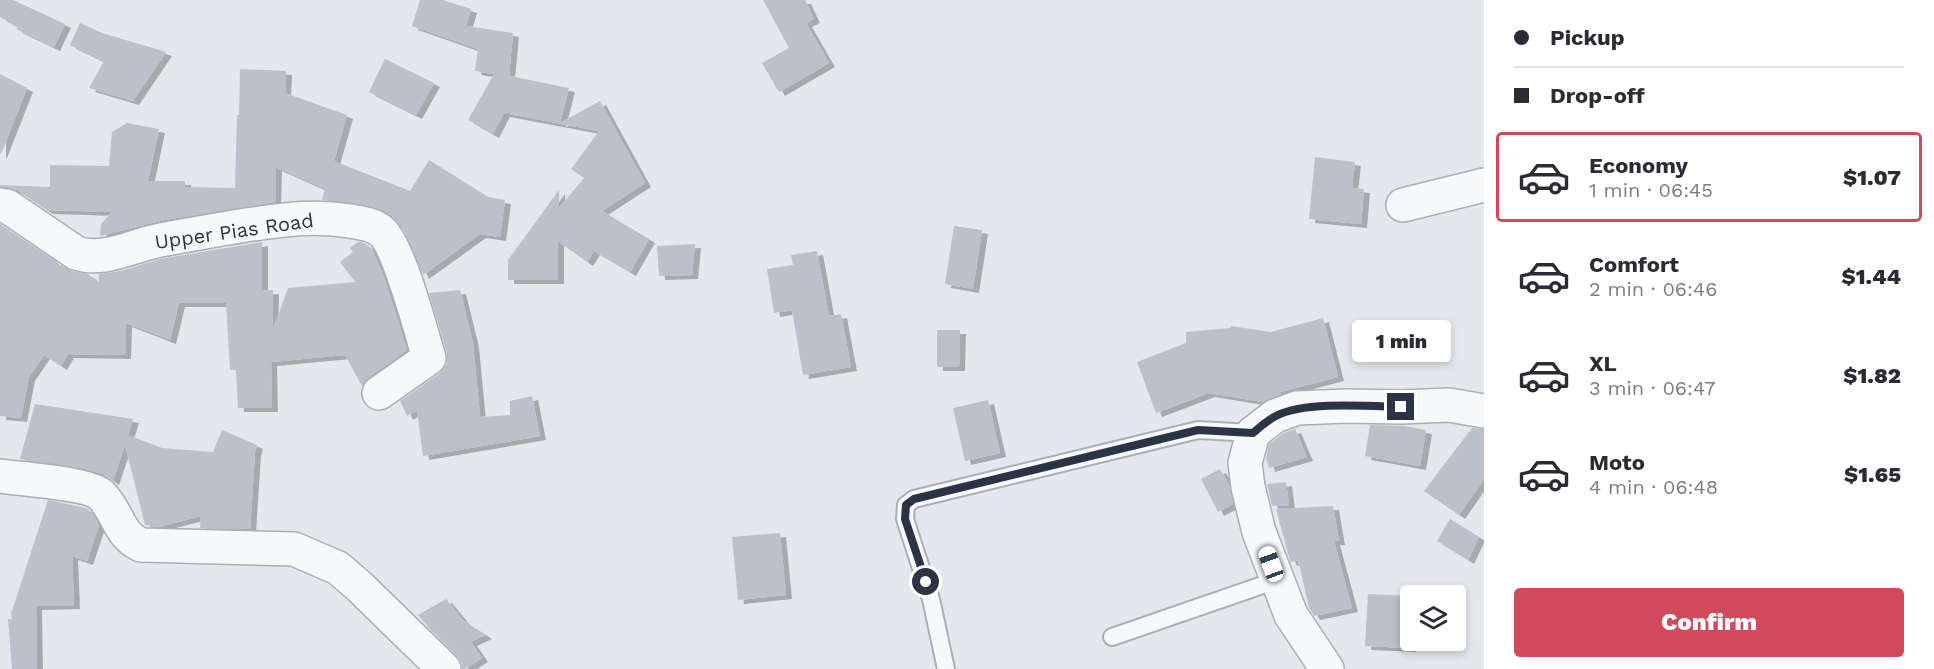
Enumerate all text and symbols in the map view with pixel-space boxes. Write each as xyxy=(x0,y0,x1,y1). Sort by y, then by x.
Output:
text: Pickup xyxy=(1550,25,1625,50)
text: Drop-off xyxy=(1550,83,1645,108)
icon: car xyxy=(1517,150,1571,204)
text: Economy xyxy=(1589,153,1688,178)
text: $1.07 xyxy=(1843,165,1901,190)
text: 1 min · 06:45 xyxy=(1589,178,1713,202)
street label: Upper Pias Road xyxy=(153,208,315,254)
icon: car xyxy=(1517,249,1571,303)
text: Comfort xyxy=(1589,252,1679,277)
text: $1.44 xyxy=(1841,264,1901,289)
text: 2 min · 06:46 xyxy=(1589,277,1717,301)
callout: 1 min xyxy=(1352,320,1450,362)
text: 1 min xyxy=(1376,329,1427,353)
icon: car xyxy=(1517,348,1571,402)
text: XL xyxy=(1589,351,1617,376)
text: $1.82 xyxy=(1843,363,1901,388)
text: 3 min · 06:47 xyxy=(1589,376,1715,400)
route end xyxy=(1387,393,1414,420)
icon: car xyxy=(1517,447,1571,501)
text: Moto xyxy=(1589,450,1645,475)
text: $1.65 xyxy=(1844,462,1901,487)
text: 4 min · 06:48 xyxy=(1589,475,1718,499)
car xyxy=(1256,544,1286,584)
route start xyxy=(912,568,939,595)
map controls xyxy=(1400,585,1466,651)
button: layers xyxy=(1400,585,1466,651)
button: Confirm xyxy=(1514,588,1904,657)

